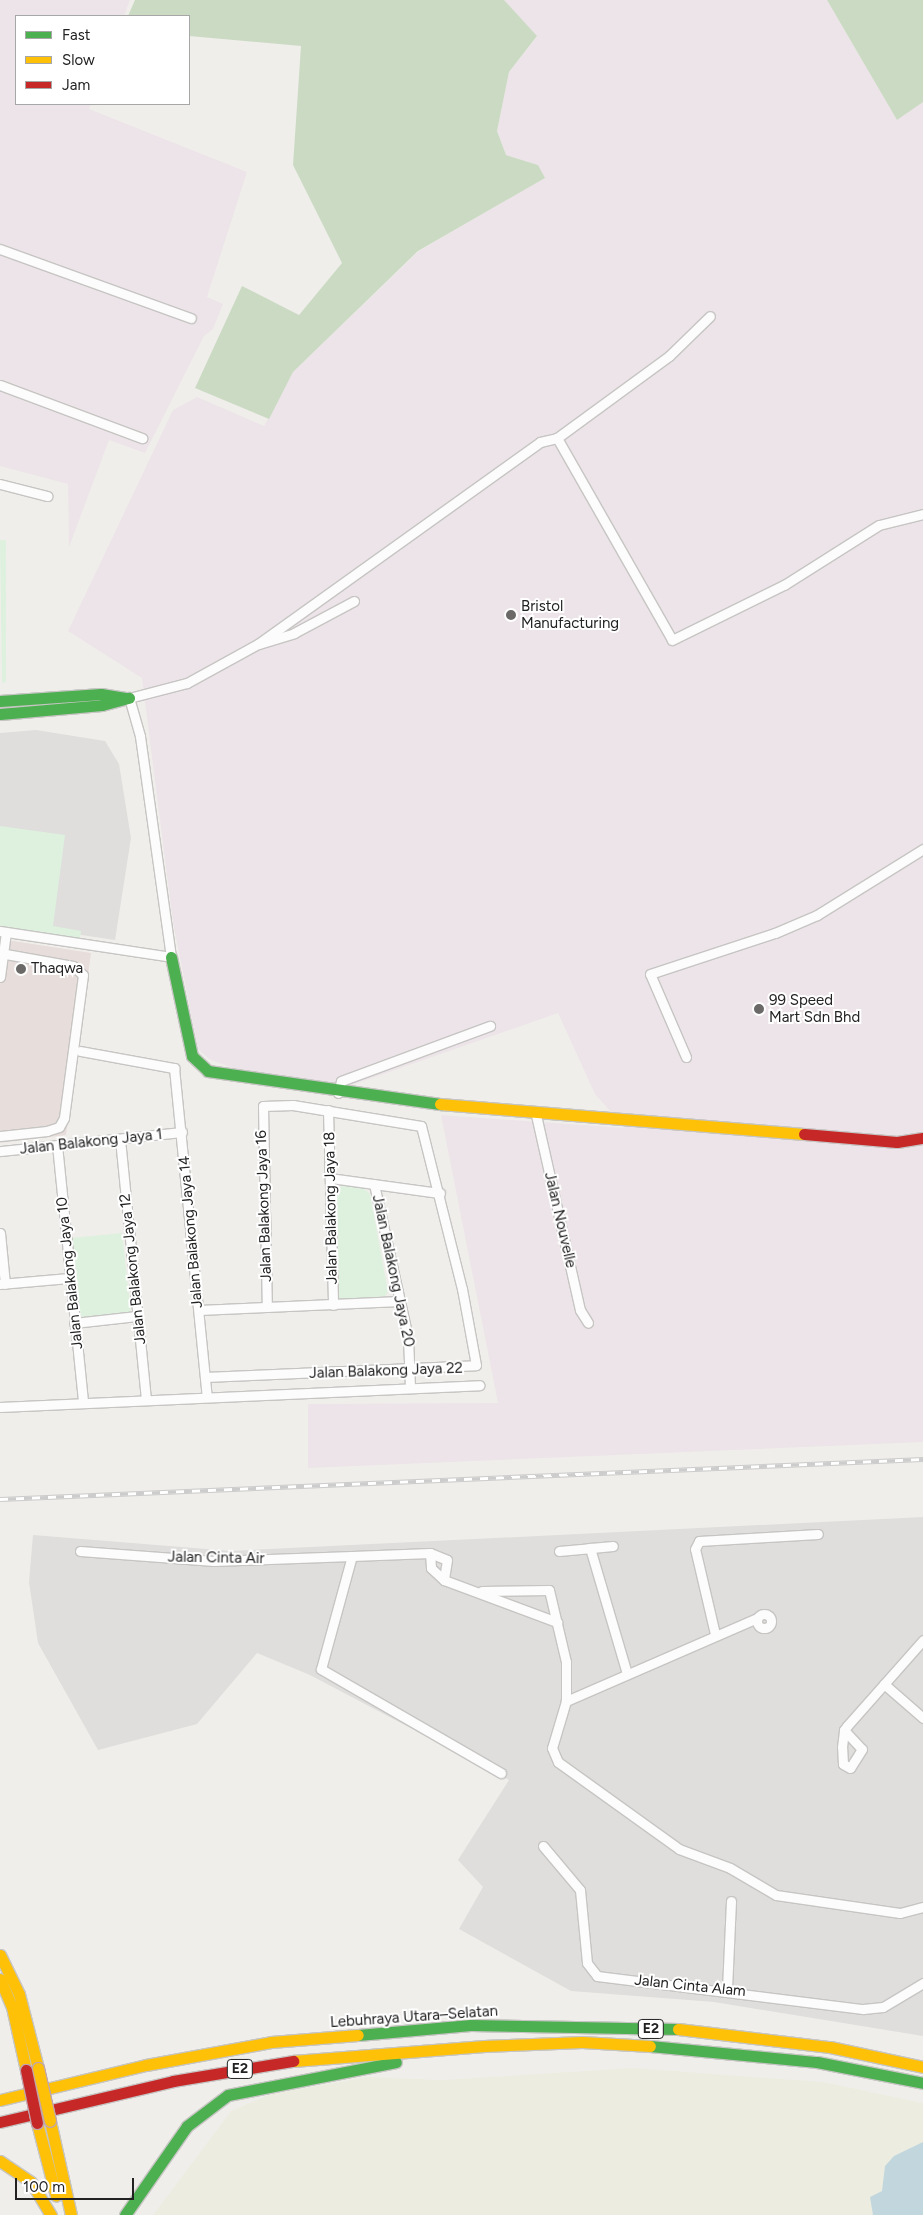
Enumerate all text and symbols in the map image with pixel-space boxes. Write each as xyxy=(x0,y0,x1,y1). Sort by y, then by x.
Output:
legend xyxy=(15,15,190,105)
text: Fast xyxy=(62,26,90,44)
text: Slow xyxy=(62,51,95,69)
text: Jam xyxy=(62,76,90,94)
place label: Bristol Manufacturing xyxy=(521,597,619,632)
marker: Bristol Manufacturing xyxy=(505,609,517,621)
place label: Thaqwa xyxy=(31,960,83,978)
marker: Thaqwa xyxy=(15,963,27,975)
place label: 99 Speed Mart Sdn Bhd xyxy=(769,991,860,1026)
marker: 99 Speed Mart Sdn Bhd xyxy=(753,1003,765,1015)
street label: Jalan Balakong Jaya 1 xyxy=(19,1126,163,1158)
street label: Jalan Balakong Jaya 16 xyxy=(252,1130,276,1282)
street label: Jalan Balakong Jaya 18 xyxy=(321,1132,341,1284)
street label: Jalan Balakong Jaya 14 xyxy=(175,1155,207,1309)
street label: Jalan Nouvelle xyxy=(540,1170,580,1270)
street label: Jalan Balakong Jaya 12 xyxy=(116,1193,150,1345)
street label: Jalan Balakong Jaya 20 xyxy=(368,1193,418,1349)
street label: Jalan Balakong Jaya 10 xyxy=(53,1196,87,1350)
street label: Jalan Balakong Jaya 22 xyxy=(309,1359,463,1383)
street label: Jalan Cinta Air xyxy=(167,1548,265,1568)
street label: Jalan Cinta Alam xyxy=(633,1971,747,2001)
street label: Lebuhraya Utara–Selatan xyxy=(330,2002,498,2032)
road number: E2 xyxy=(637,2018,665,2040)
road number: E2 xyxy=(226,2058,254,2080)
scale bar xyxy=(18,2168,136,2200)
text: 100 m xyxy=(23,2178,65,2196)

